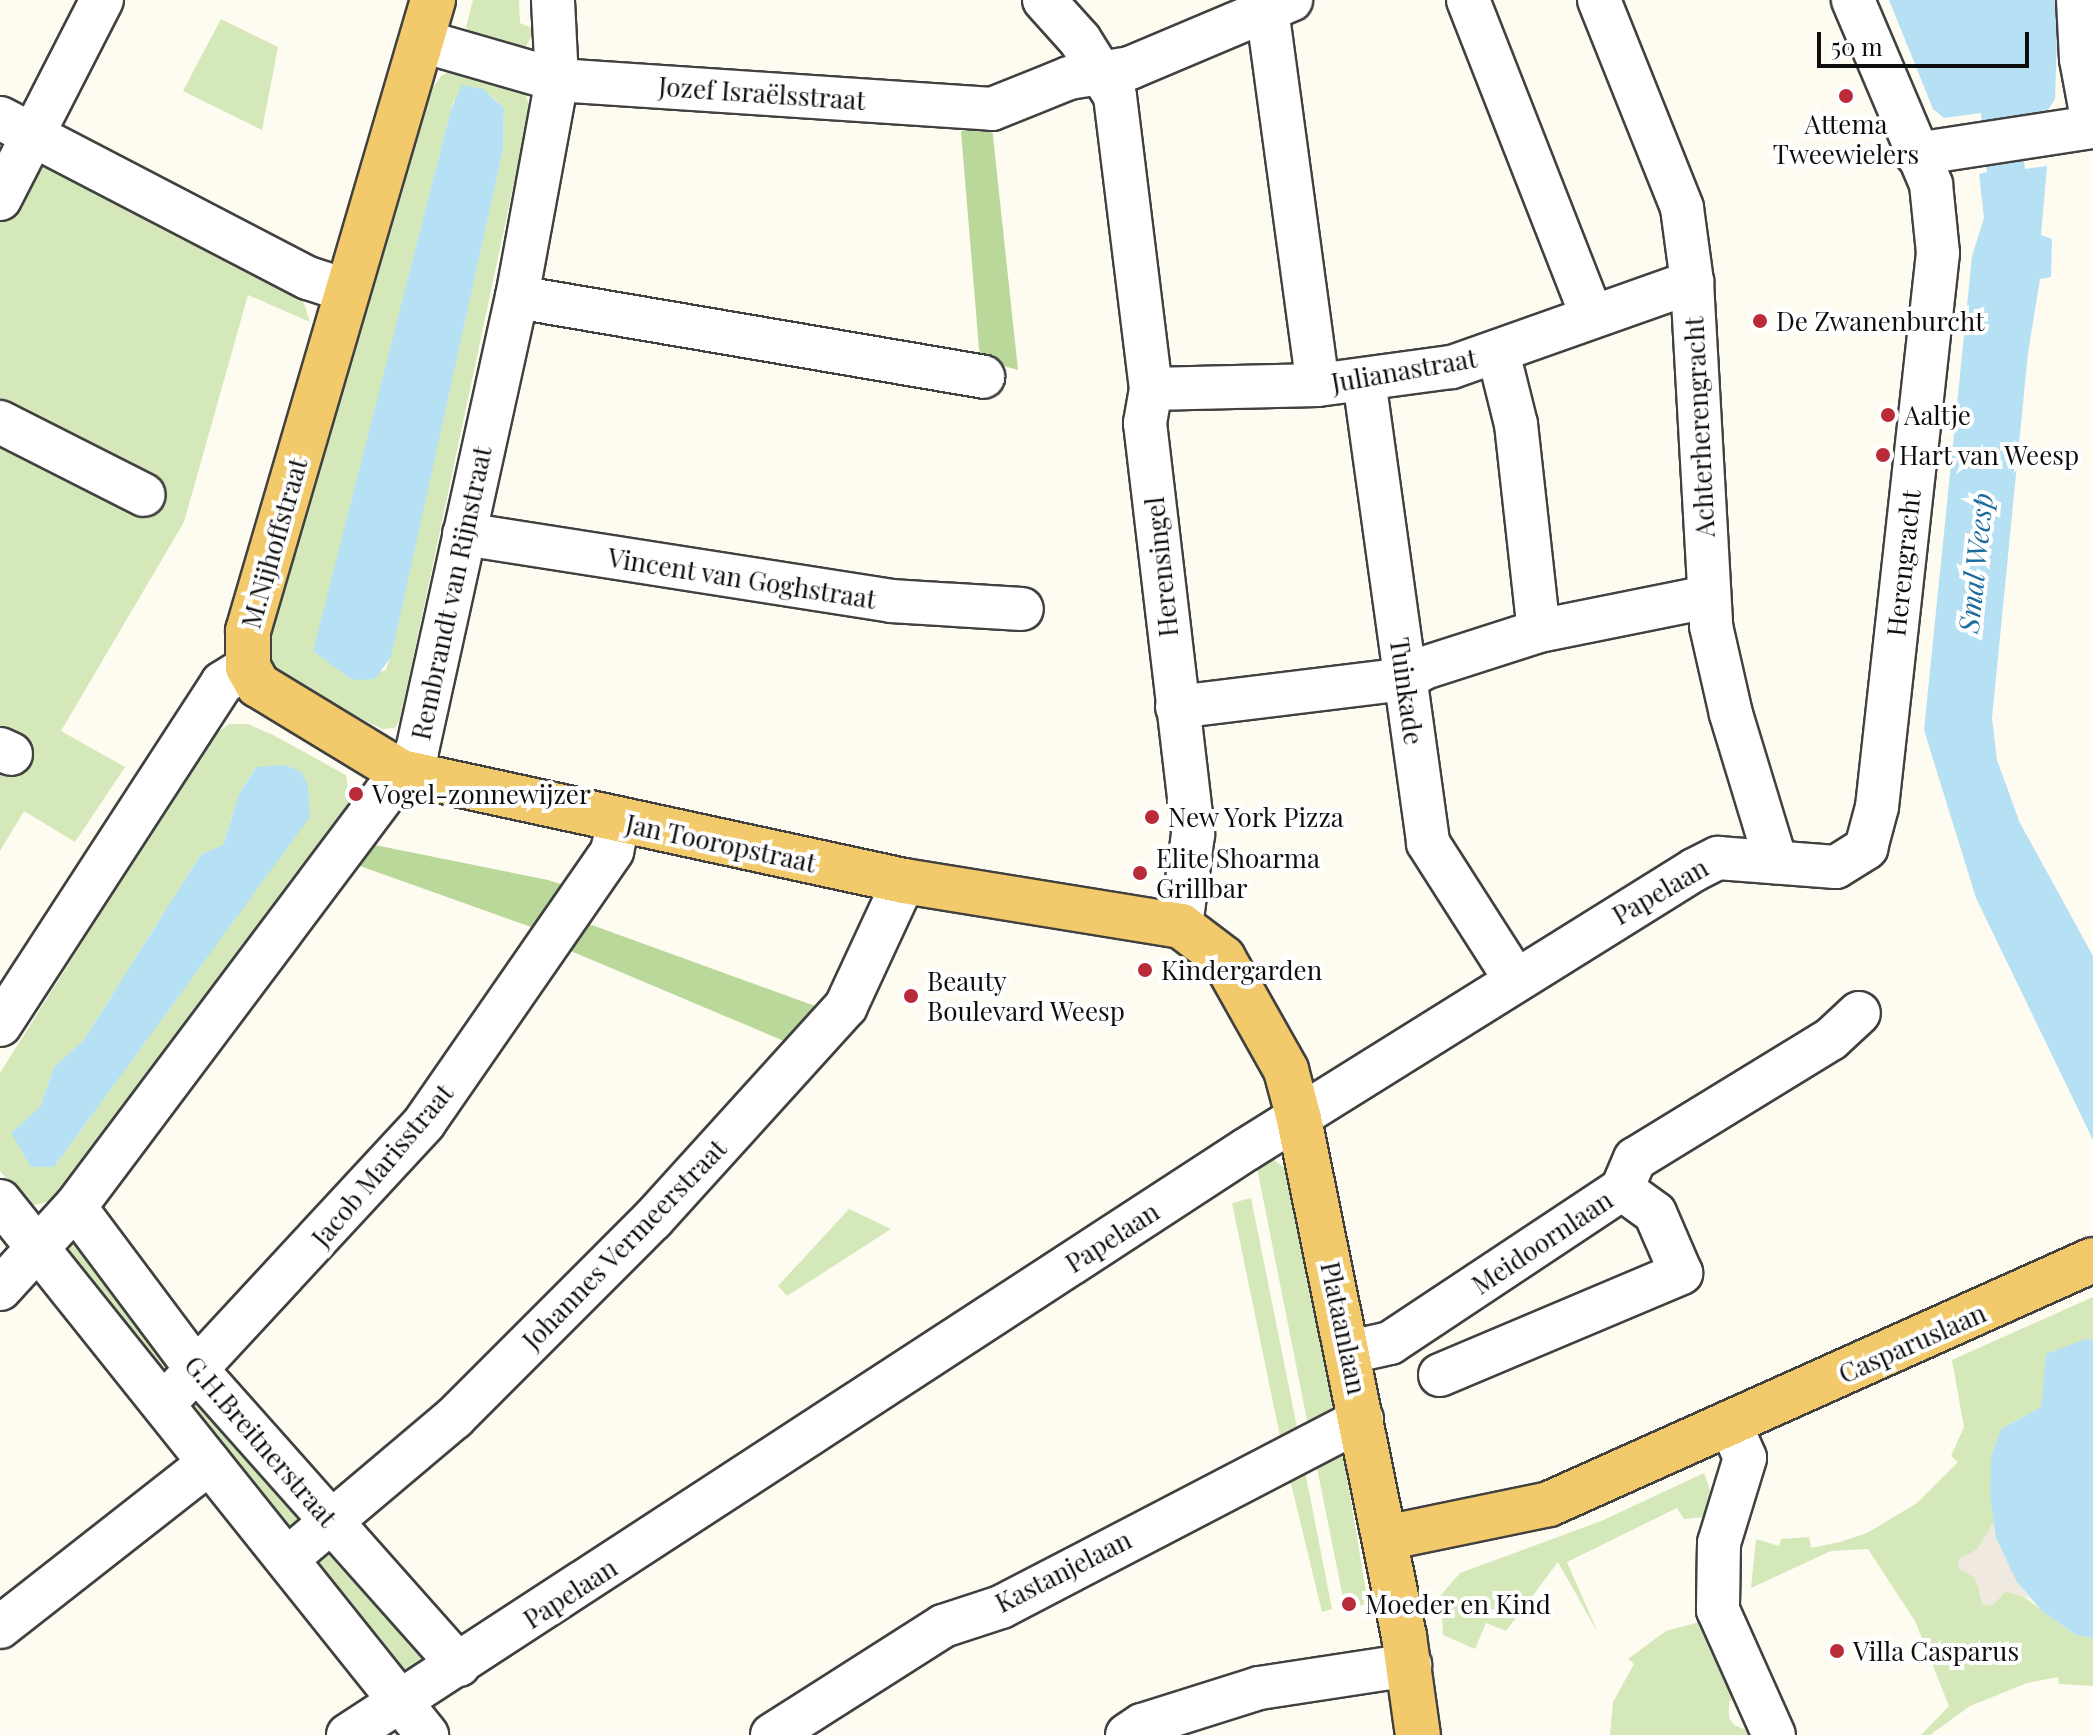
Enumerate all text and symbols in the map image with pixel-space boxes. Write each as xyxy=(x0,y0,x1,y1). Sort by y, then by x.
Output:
scale bar xyxy=(1821,16,2033,66)
text: 50 m xyxy=(1831,30,1883,62)
street label: Jozef Israëlsstraat xyxy=(657,70,867,116)
marker: Attema Tweewielers xyxy=(1837,87,1855,105)
place label: Attema Tweewielers xyxy=(1773,108,1919,170)
place label: De Zwanenburcht xyxy=(1776,305,1984,337)
marker: De Zwanenburcht xyxy=(1751,312,1769,330)
street label: Achterherengracht xyxy=(1678,316,1720,538)
street label: Julianastraat xyxy=(1329,342,1479,398)
place label: Aaltje xyxy=(1904,399,1971,431)
marker: Aaltje xyxy=(1879,406,1897,424)
place label: Hart van Weesp xyxy=(1899,439,2081,471)
street label: Rembrandt van Rijnstraat xyxy=(405,443,497,743)
marker: Hart van Weesp xyxy=(1874,446,1892,464)
street label: M.Nijhoffstraat xyxy=(235,454,313,632)
street label: Herengracht xyxy=(1880,488,1926,638)
water label: Smal Weesp xyxy=(1951,491,1999,635)
street label: Herensingel xyxy=(1138,495,1184,639)
street label: Vincent van Goghstraat xyxy=(605,541,879,615)
street label: Tuinkade xyxy=(1384,635,1430,747)
place label: Vogel-zonnewijzer xyxy=(372,778,591,810)
marker: Vogel-zonnewijzer xyxy=(347,785,365,803)
place label: New York Pizza xyxy=(1168,801,1346,833)
street label: Jan Tooropstraat xyxy=(623,808,819,878)
marker: New York Pizza xyxy=(1143,808,1161,826)
place label: Elite Shoarma Grillbar xyxy=(1156,842,1320,904)
street label: Papelaan xyxy=(1607,851,1713,931)
marker: Elite Shoarma Grillbar xyxy=(1131,864,1149,882)
place label: Kindergarden xyxy=(1161,954,1322,986)
marker: Kindergarden xyxy=(1136,961,1154,979)
place label: Beauty Boulevard Weesp xyxy=(927,965,1126,1026)
marker: Beauty Boulevard Weesp xyxy=(902,987,920,1005)
street label: Jacob Marisstraat xyxy=(305,1077,459,1253)
street label: Johannes Vermeerstraat xyxy=(515,1132,733,1356)
street label: Meidoornlaan xyxy=(1466,1184,1618,1300)
street label: Papelaan xyxy=(1059,1195,1165,1279)
street label: Plataanlaan xyxy=(1315,1259,1373,1397)
street label: Casparuslaan xyxy=(1834,1297,1990,1389)
street label: G.H.Breitnerstraat xyxy=(178,1349,344,1533)
street label: Kastanjelaan xyxy=(990,1523,1136,1619)
street label: Papelaan xyxy=(517,1551,623,1635)
place label: Moeder en Kind xyxy=(1365,1588,1551,1620)
marker: Moeder en Kind xyxy=(1340,1595,1358,1613)
place label: Villa Casparus xyxy=(1853,1635,2019,1667)
marker: Villa Casparus xyxy=(1828,1642,1846,1660)

